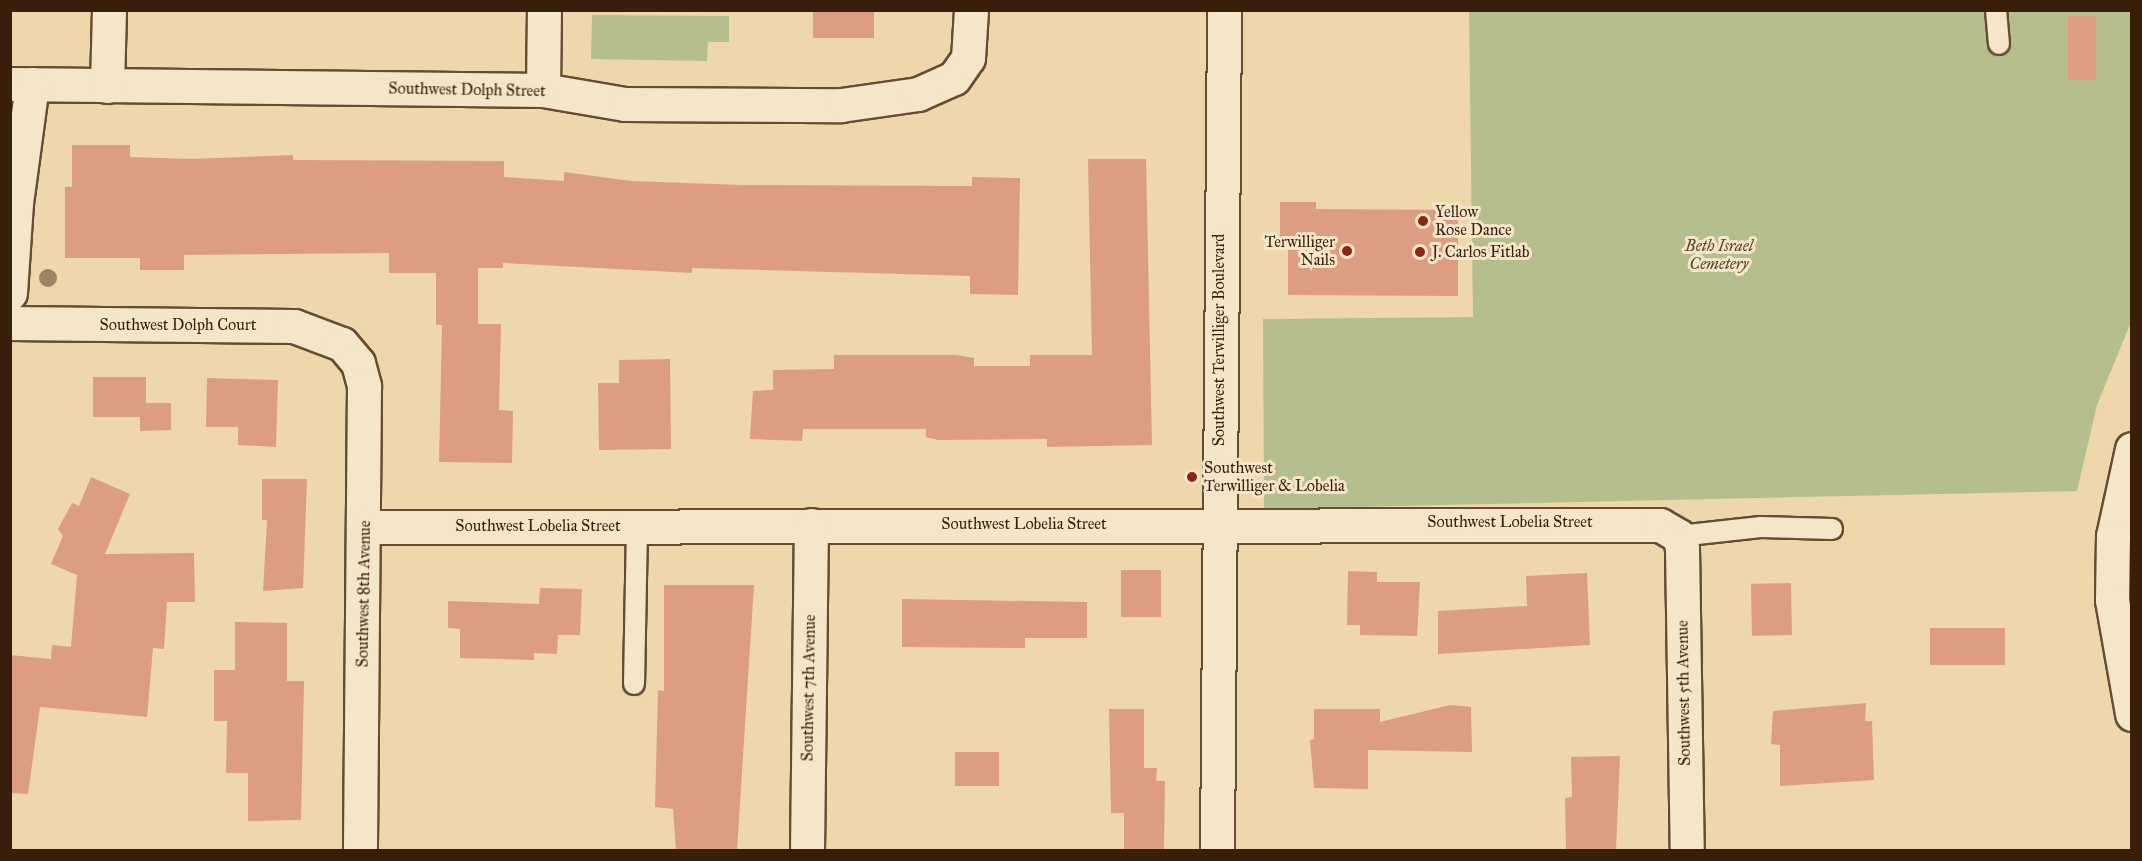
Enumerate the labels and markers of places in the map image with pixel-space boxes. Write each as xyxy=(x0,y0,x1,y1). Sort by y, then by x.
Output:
place label: Yellow Rose Dance xyxy=(1435,202,1512,240)
marker: Yellow Rose Dance xyxy=(1416,214,1430,228)
place label: Terwilliger Nails xyxy=(1264,232,1335,270)
place label: J. Carlos Fitlab xyxy=(1432,242,1529,262)
marker: Terwilliger Nails xyxy=(1340,244,1354,258)
marker: J. Carlos Fitlab xyxy=(1413,245,1427,259)
place label: Southwest Terwilliger & Lobelia xyxy=(1204,458,1345,496)
marker: Southwest Terwilliger & Lobelia xyxy=(1185,470,1199,484)

